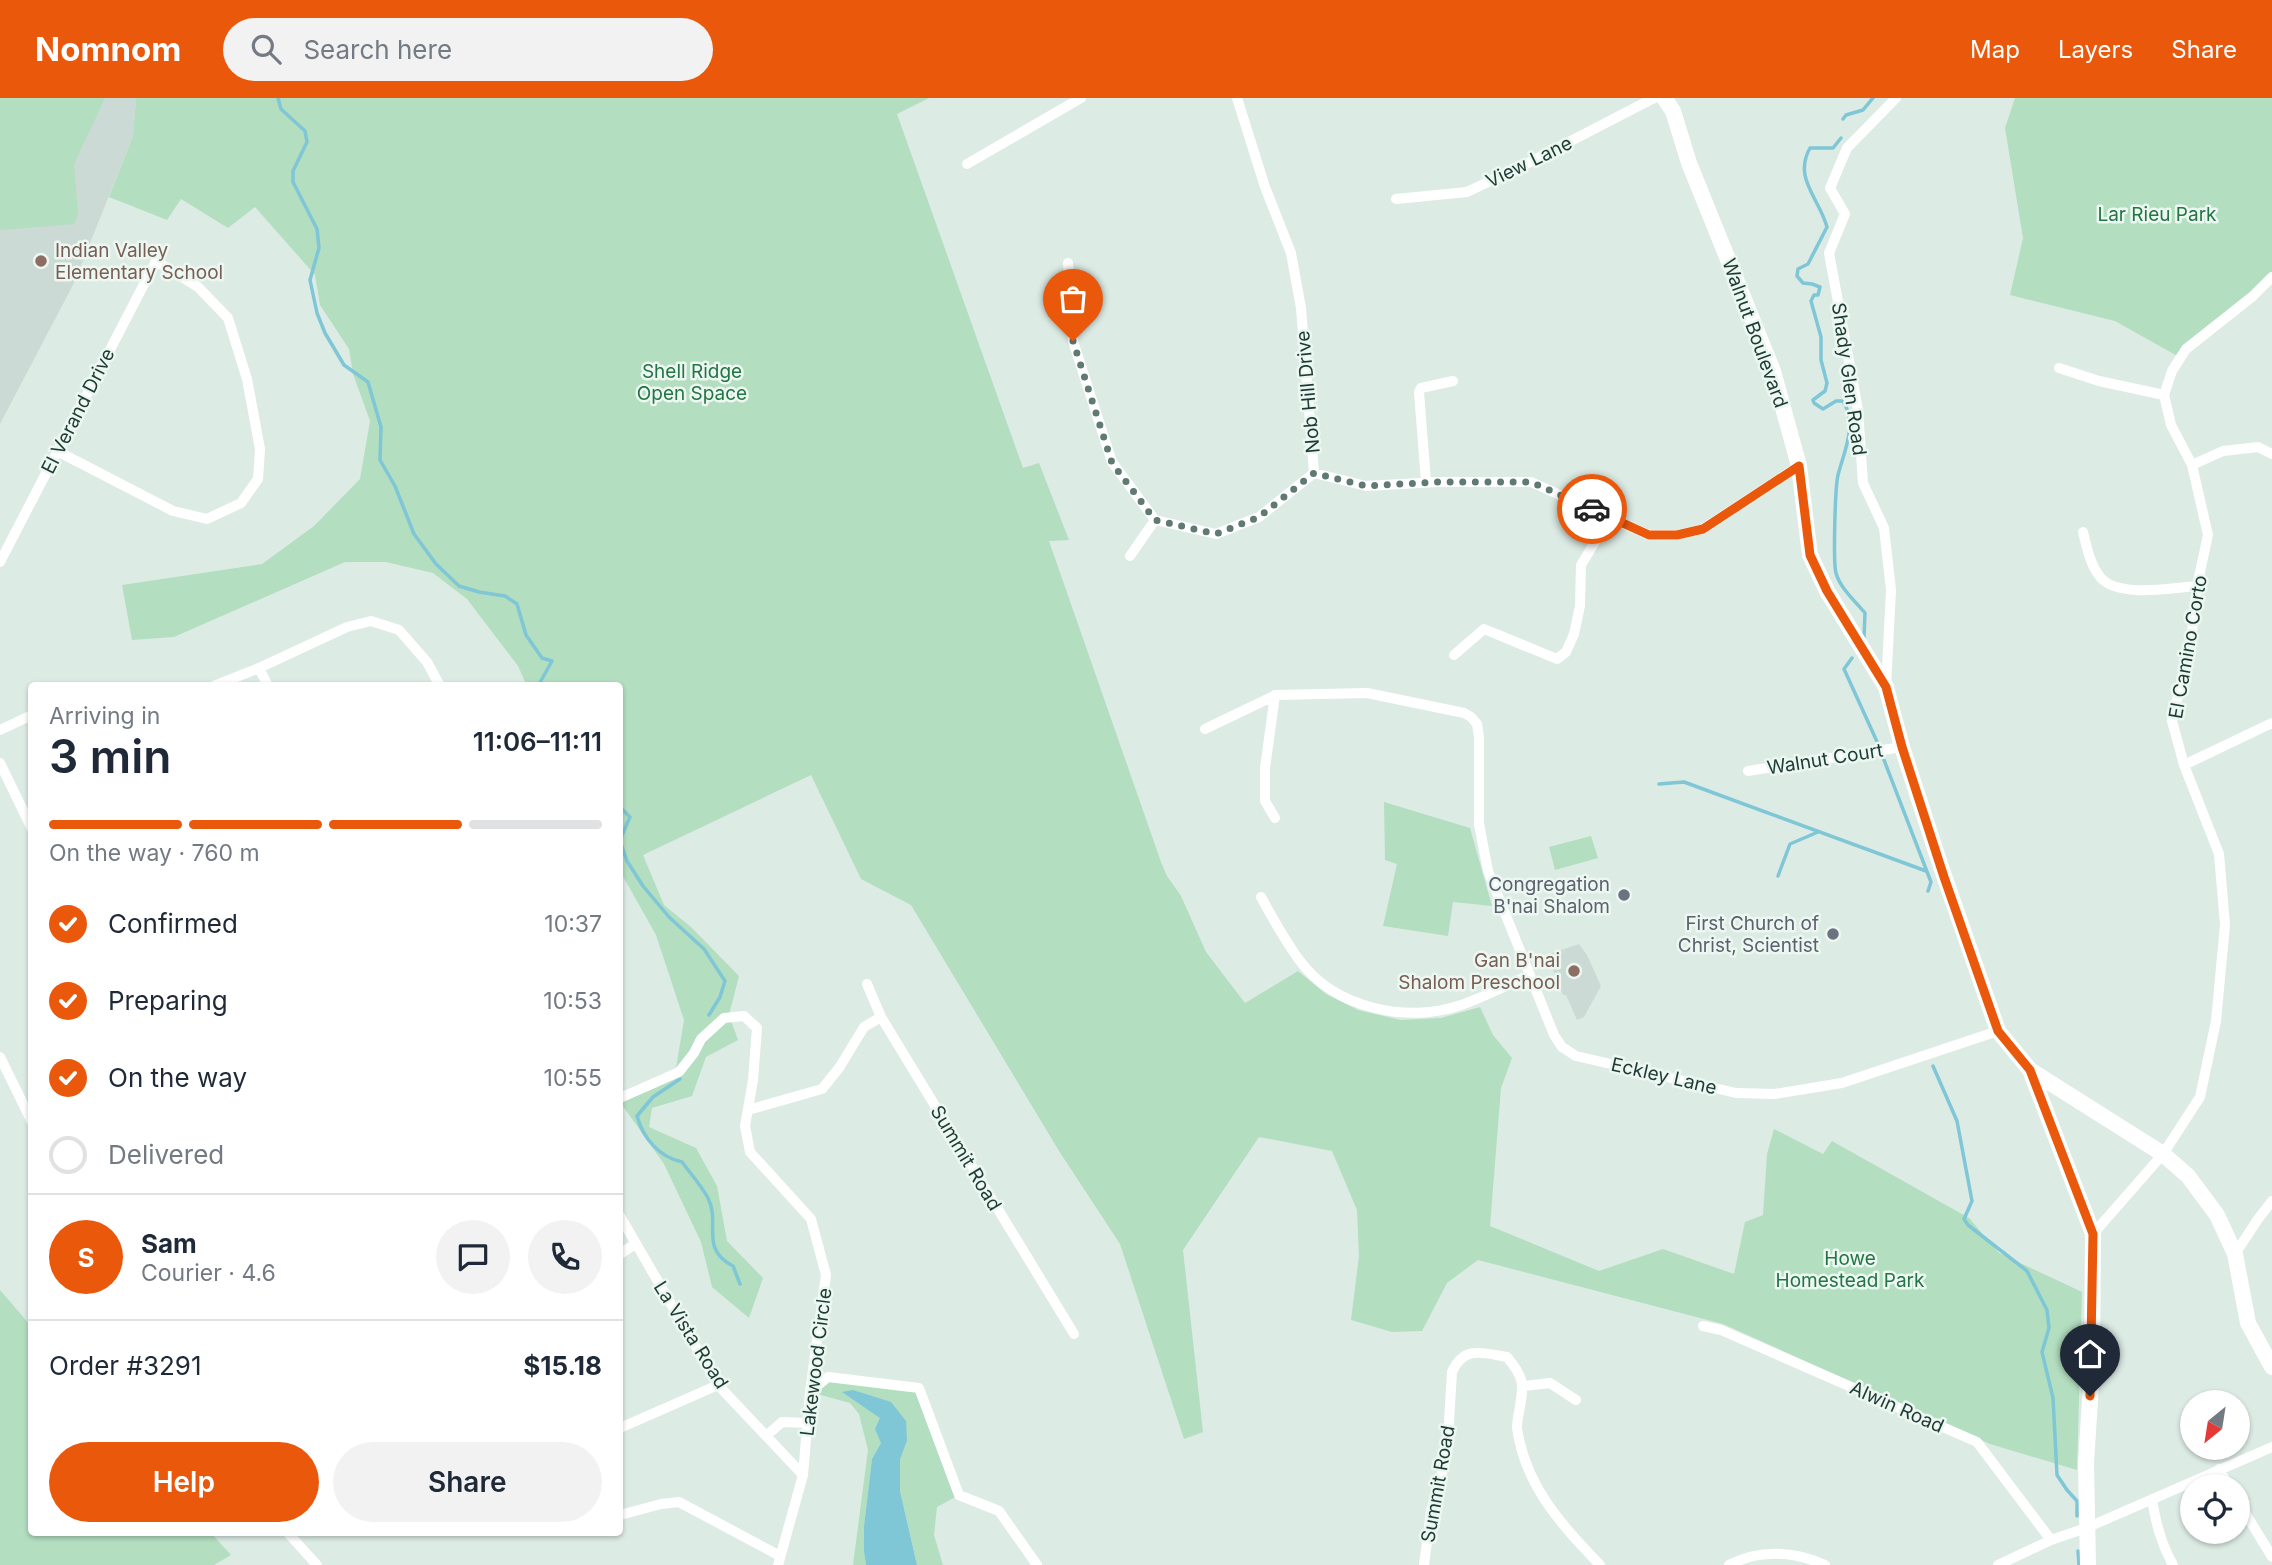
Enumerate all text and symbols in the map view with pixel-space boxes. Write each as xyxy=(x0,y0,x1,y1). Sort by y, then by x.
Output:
search box xyxy=(223,18,713,81)
text: Nomnom xyxy=(35,29,181,69)
icon: search xyxy=(247,30,285,68)
text: Search here xyxy=(303,34,452,65)
text: Map xyxy=(1970,35,2020,64)
text: Layers xyxy=(2058,35,2133,64)
text: Share xyxy=(2171,35,2237,64)
street label: View Lane xyxy=(1482,131,1576,193)
park label: Lar Rieu Park xyxy=(2097,203,2217,226)
place label: Indian Valley Elementary School xyxy=(55,239,223,284)
marker: Indian Valley Elementary School xyxy=(33,253,49,269)
street label: Walnut Boulevard xyxy=(1717,255,1793,411)
pin xyxy=(1043,269,1103,341)
icon: bag xyxy=(1054,280,1092,318)
street label: Shady Glen Road xyxy=(1827,301,1871,457)
street label: Nob Hill Drive xyxy=(1291,330,1325,454)
street label: El Verand Drive xyxy=(36,344,120,478)
park label: Shell Ridge Open Space xyxy=(637,360,747,405)
courier xyxy=(1557,474,1627,544)
icon: car xyxy=(1573,490,1611,528)
street label: El Camino Corto xyxy=(2164,573,2212,721)
text: Arriving in xyxy=(49,702,160,730)
text: 11:06–11:11 xyxy=(473,726,602,757)
text: 3 min xyxy=(49,728,171,784)
street label: Walnut Court xyxy=(1765,738,1885,780)
text: On the way · 760 m xyxy=(49,839,260,867)
place label: Congregation B'nai Shalom xyxy=(1488,873,1610,918)
marker: Congregation B'nai Shalom xyxy=(1616,887,1632,903)
icon: check xyxy=(49,905,87,943)
text: Confirmed xyxy=(108,908,238,939)
text: 10:37 xyxy=(544,910,602,938)
place label: First Church of Christ, Scientist xyxy=(1678,912,1819,957)
marker: First Church of Christ, Scientist xyxy=(1825,926,1841,942)
place label: Gan B'nai Shalom Preschool xyxy=(1398,949,1560,994)
marker: Gan B'nai Shalom Preschool xyxy=(1566,963,1582,979)
icon: check xyxy=(49,982,87,1020)
text: Preparing xyxy=(108,985,228,1016)
text: 10:53 xyxy=(543,987,602,1015)
street label: Eckley Lane xyxy=(1609,1053,1719,1099)
icon: check xyxy=(49,1059,87,1097)
text: On the way xyxy=(108,1062,247,1093)
text: 10:55 xyxy=(544,1064,602,1092)
street label: Summit Road xyxy=(926,1101,1006,1215)
text: Delivered xyxy=(108,1139,224,1170)
button: chat xyxy=(436,1220,510,1294)
button: phone xyxy=(528,1220,602,1294)
text: Sam xyxy=(141,1228,197,1259)
text: S xyxy=(77,1242,95,1273)
park label: Howe Homestead Park xyxy=(1776,1247,1925,1292)
text: Courier · 4.6 xyxy=(141,1259,276,1287)
street label: La Vista Road xyxy=(649,1277,733,1393)
street label: Lakewood Circle xyxy=(796,1287,836,1437)
pin xyxy=(2060,1324,2120,1396)
icon: home xyxy=(2071,1335,2109,1373)
text: Order #3291 xyxy=(49,1350,202,1381)
text: $15.18 xyxy=(523,1350,602,1381)
street label: Alwin Road xyxy=(1847,1376,1947,1438)
north arrow xyxy=(2180,1390,2250,1460)
map controls xyxy=(2180,1390,2250,1544)
street label: Summit Road xyxy=(1416,1424,1460,1544)
button: Help xyxy=(49,1442,319,1522)
button: Share xyxy=(333,1442,602,1522)
button: locate xyxy=(2180,1474,2250,1544)

